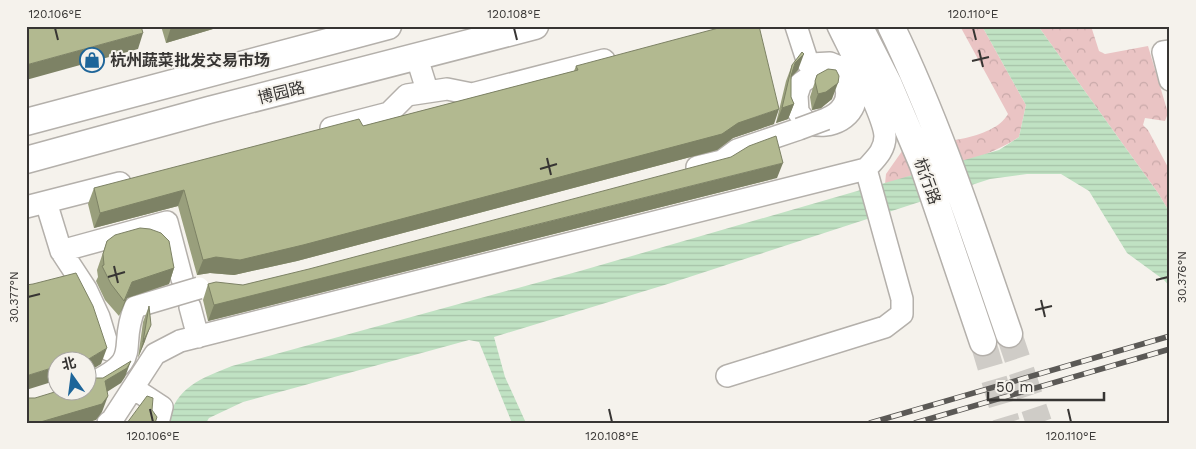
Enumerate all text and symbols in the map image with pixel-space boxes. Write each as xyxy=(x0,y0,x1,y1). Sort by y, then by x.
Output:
text: 120.106°E xyxy=(28,7,82,21)
text: 120.108°E xyxy=(487,7,541,21)
text: 120.110°E xyxy=(948,7,999,21)
shop icon: 杭州蔬菜批发交易市场 xyxy=(79,47,105,73)
place label: 杭州蔬菜批发交易市场 xyxy=(110,51,270,70)
street label: 博园路 xyxy=(256,77,307,108)
street label: 杭行路 xyxy=(910,155,945,207)
text: 30.376°N xyxy=(1175,251,1189,303)
text: 30.377°N xyxy=(7,271,21,323)
north arrow xyxy=(48,352,98,402)
text: 北 xyxy=(60,354,78,373)
scale bar xyxy=(988,369,1105,401)
text: 50 m xyxy=(996,378,1033,396)
text: 120.106°E xyxy=(126,429,180,443)
text: 120.108°E xyxy=(585,429,639,443)
text: 120.110°E xyxy=(1046,429,1097,443)

